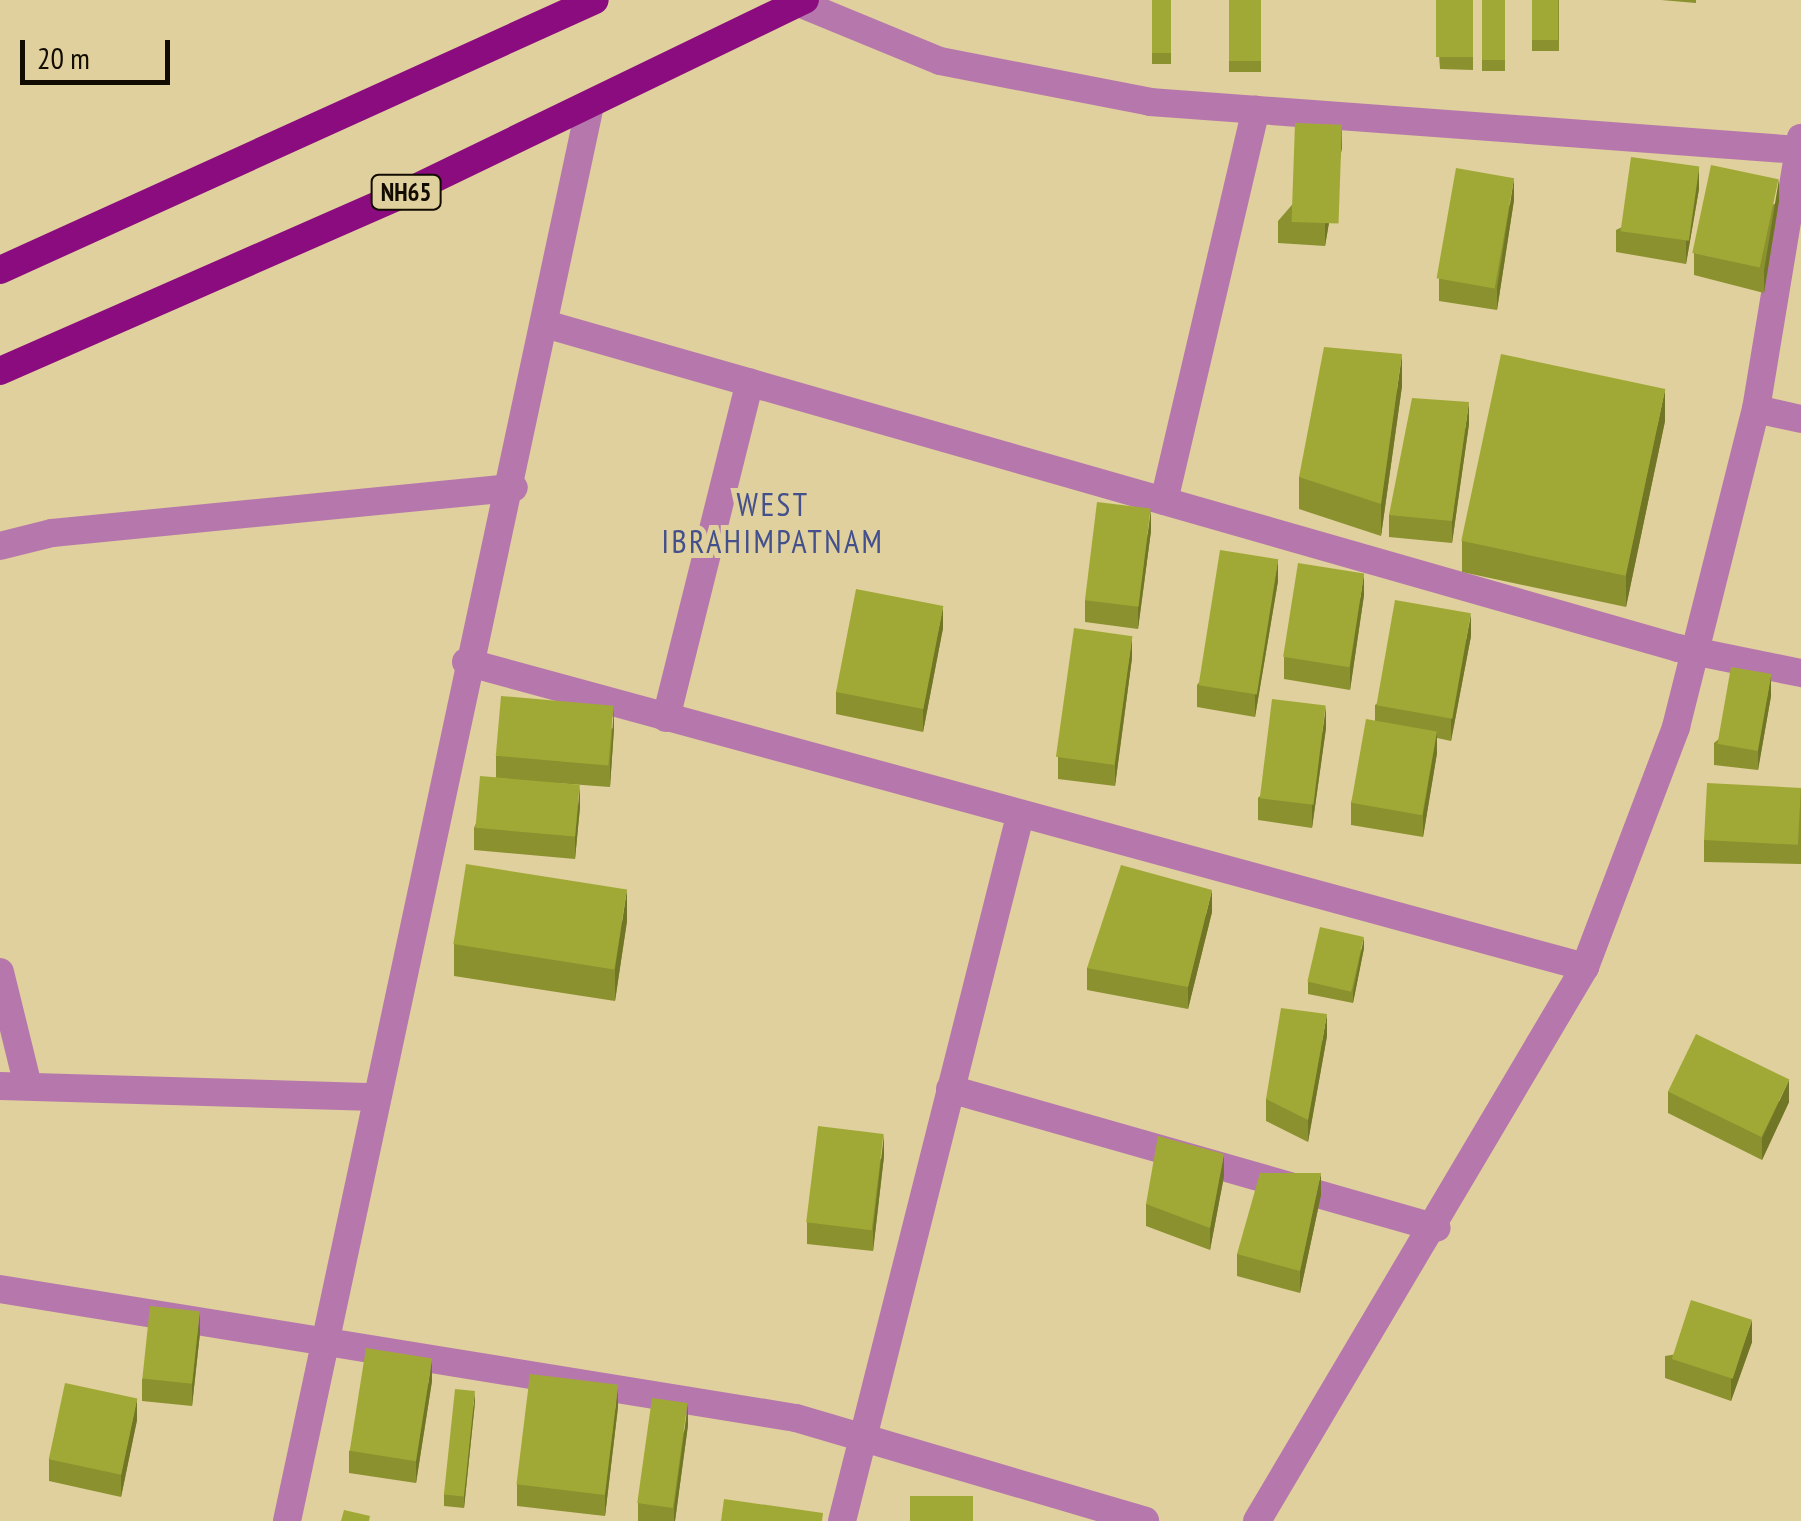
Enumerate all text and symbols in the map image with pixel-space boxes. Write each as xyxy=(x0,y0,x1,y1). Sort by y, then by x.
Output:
scale bar xyxy=(25,20,175,82)
text: 20 m xyxy=(37,38,90,77)
road number: NH65 xyxy=(368,172,444,212)
district label: WEST IBRAHIMPATNAM xyxy=(662,486,884,561)

